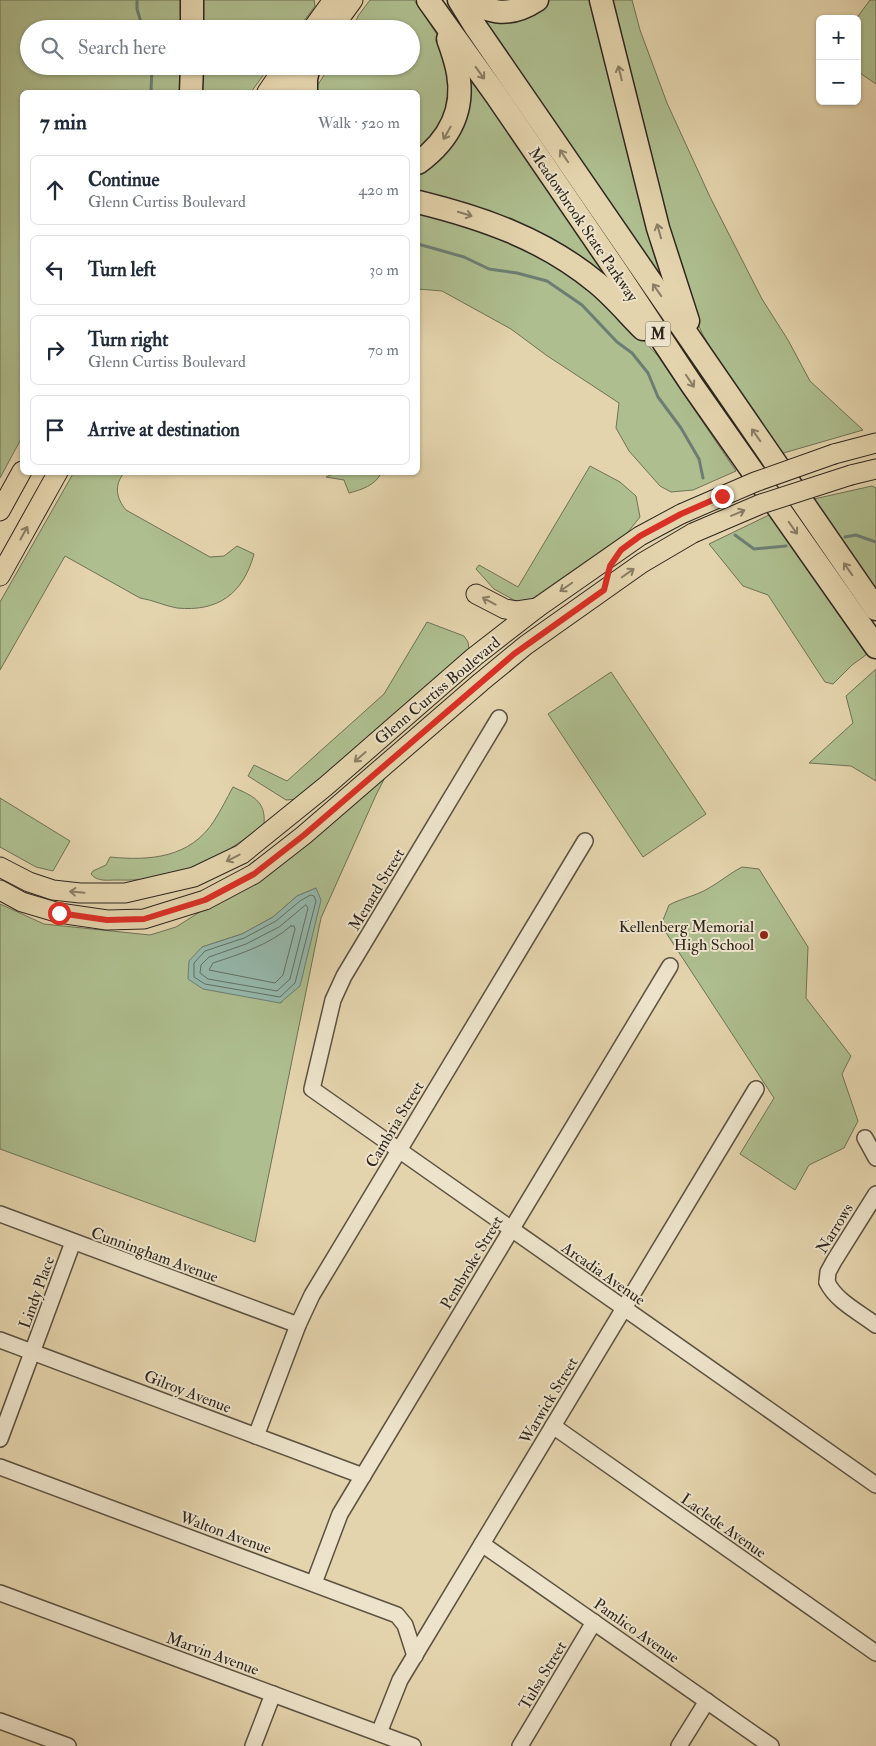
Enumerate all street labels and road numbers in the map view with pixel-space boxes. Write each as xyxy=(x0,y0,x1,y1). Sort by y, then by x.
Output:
street label: Meadowbrook State Parkway xyxy=(524,143,643,306)
road number: M xyxy=(646,322,670,346)
street label: Glenn Curtiss Boulevard xyxy=(371,632,505,749)
street label: Menard Street xyxy=(344,845,409,934)
street label: Cambria Street xyxy=(361,1078,428,1171)
street label: Narrows xyxy=(812,1200,858,1257)
street label: Pembroke Street xyxy=(436,1212,508,1313)
street label: Cunningham Avenue xyxy=(88,1223,221,1287)
street label: Arcadia Avenue xyxy=(557,1237,649,1310)
street label: Lindy Place xyxy=(15,1253,59,1331)
street label: Warwick Street xyxy=(515,1354,583,1448)
street label: Gilroy Avenue xyxy=(141,1366,234,1418)
street label: Laclede Avenue xyxy=(677,1489,770,1563)
street label: Walton Avenue xyxy=(176,1507,275,1559)
street label: Pamlico Avenue xyxy=(590,1594,683,1668)
street label: Marvin Avenue xyxy=(164,1628,262,1680)
street label: Tulsa Street xyxy=(515,1638,571,1713)

